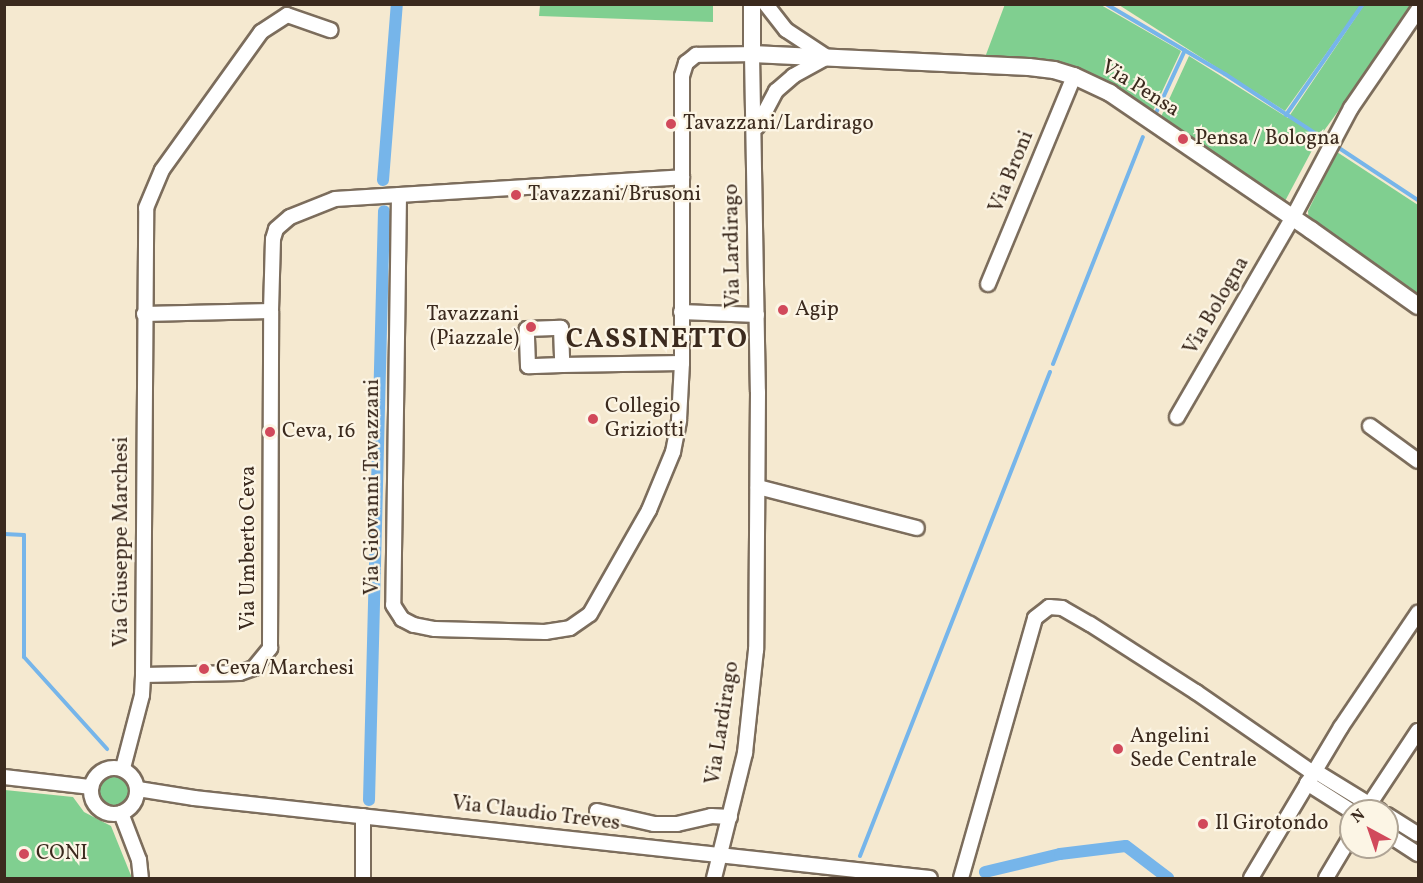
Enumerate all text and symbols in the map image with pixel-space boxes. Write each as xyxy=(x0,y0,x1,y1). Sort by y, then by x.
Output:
street label: Via Pensa xyxy=(1096,55,1184,123)
place label: Tavazzani/Lardirago xyxy=(683,111,874,137)
marker: Tavazzani/Lardirago xyxy=(664,117,678,131)
place label: Pensa / Bologna xyxy=(1195,126,1340,152)
street label: Via Broni xyxy=(984,127,1040,217)
marker: Pensa / Bologna xyxy=(1176,132,1190,146)
place label: Tavazzani/Brusoni xyxy=(528,182,701,208)
street label: Via Lardirago xyxy=(719,183,747,309)
marker: Tavazzani/Brusoni xyxy=(509,188,523,202)
street label: Via Bologna xyxy=(1179,252,1255,360)
place label: Agip xyxy=(795,297,839,323)
place label: Tavazzani (Piazzale) xyxy=(426,302,519,352)
marker: Agip xyxy=(776,303,790,317)
marker: Tavazzani (Piazzale) xyxy=(524,320,538,334)
district label: CASSINETTO xyxy=(566,325,748,357)
street label: Via Giovanni Tavazzani xyxy=(360,379,386,595)
place label: Collegio Griziotti xyxy=(605,394,684,444)
marker: Collegio Griziotti xyxy=(586,412,600,426)
place label: Ceva, 16 xyxy=(282,419,355,445)
marker: Ceva, 16 xyxy=(263,425,277,439)
street label: Via Giuseppe Marchesi xyxy=(109,437,135,647)
street label: Via Umberto Ceva xyxy=(236,466,262,630)
place label: Ceva/Marchesi xyxy=(216,656,354,682)
street label: Via Lardirago xyxy=(701,659,745,787)
marker: Ceva/Marchesi xyxy=(197,662,211,676)
place label: Angelini Sede Centrale xyxy=(1130,724,1257,774)
marker: Angelini Sede Centrale xyxy=(1111,742,1125,756)
street label: Via Claudio Treves xyxy=(450,791,622,837)
north arrow xyxy=(1339,799,1399,859)
text: N xyxy=(1347,805,1370,829)
place label: Il Girotondo xyxy=(1215,811,1328,837)
marker: Il Girotondo xyxy=(1196,817,1210,831)
place label: CONI xyxy=(36,841,88,867)
marker: CONI xyxy=(17,847,31,861)

